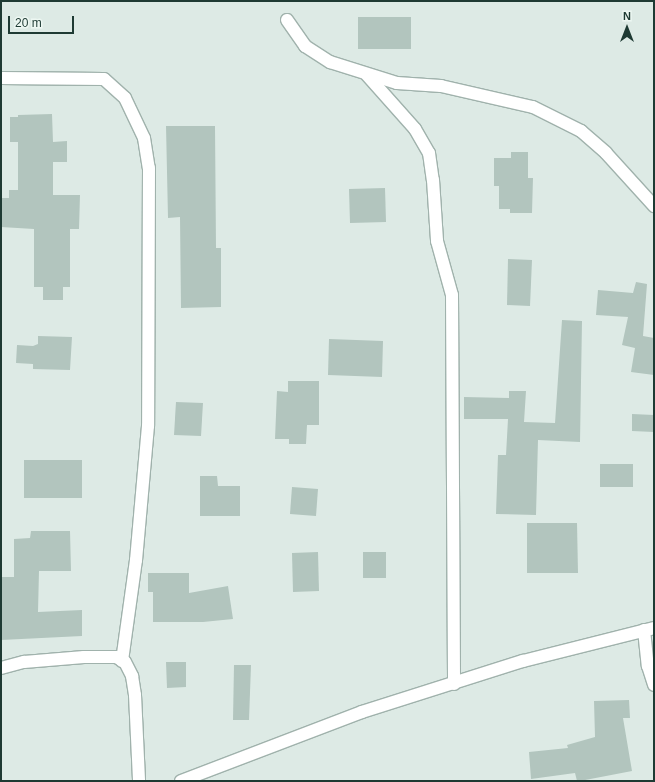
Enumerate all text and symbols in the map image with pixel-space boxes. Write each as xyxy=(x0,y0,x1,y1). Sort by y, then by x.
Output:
scale bar xyxy=(10,8,76,34)
north arrow xyxy=(607,8,647,48)
text: N xyxy=(623,10,631,22)
text: 20 m xyxy=(15,16,42,30)

